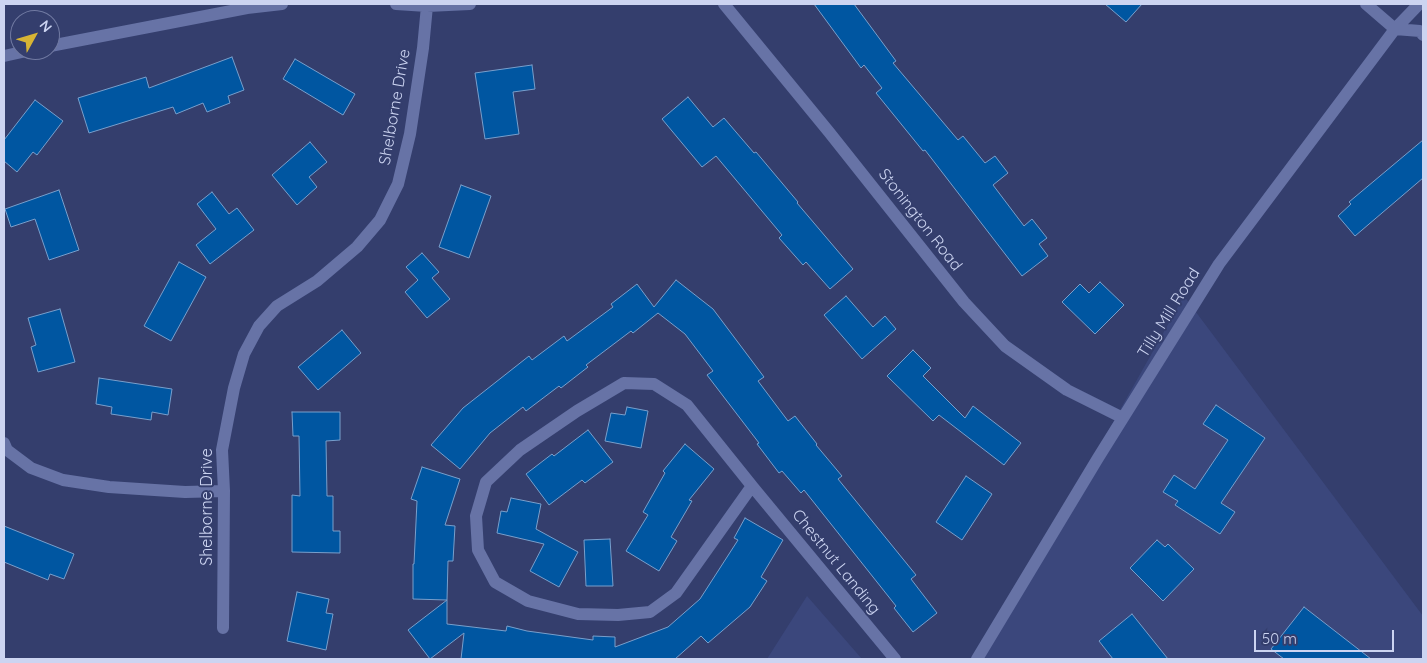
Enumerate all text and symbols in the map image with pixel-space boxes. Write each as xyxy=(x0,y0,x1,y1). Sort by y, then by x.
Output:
north arrow xyxy=(10,10,60,60)
text: N xyxy=(36,17,56,36)
street label: Shelborne Drive xyxy=(375,47,415,167)
street label: Stonington Road xyxy=(874,165,966,275)
street label: Tilly Mill Road xyxy=(1134,265,1204,361)
street label: Shelborne Drive xyxy=(197,448,217,566)
street label: Chestnut Landing xyxy=(788,506,884,618)
scale bar xyxy=(1257,620,1397,652)
text: 50 m xyxy=(1262,629,1297,648)

